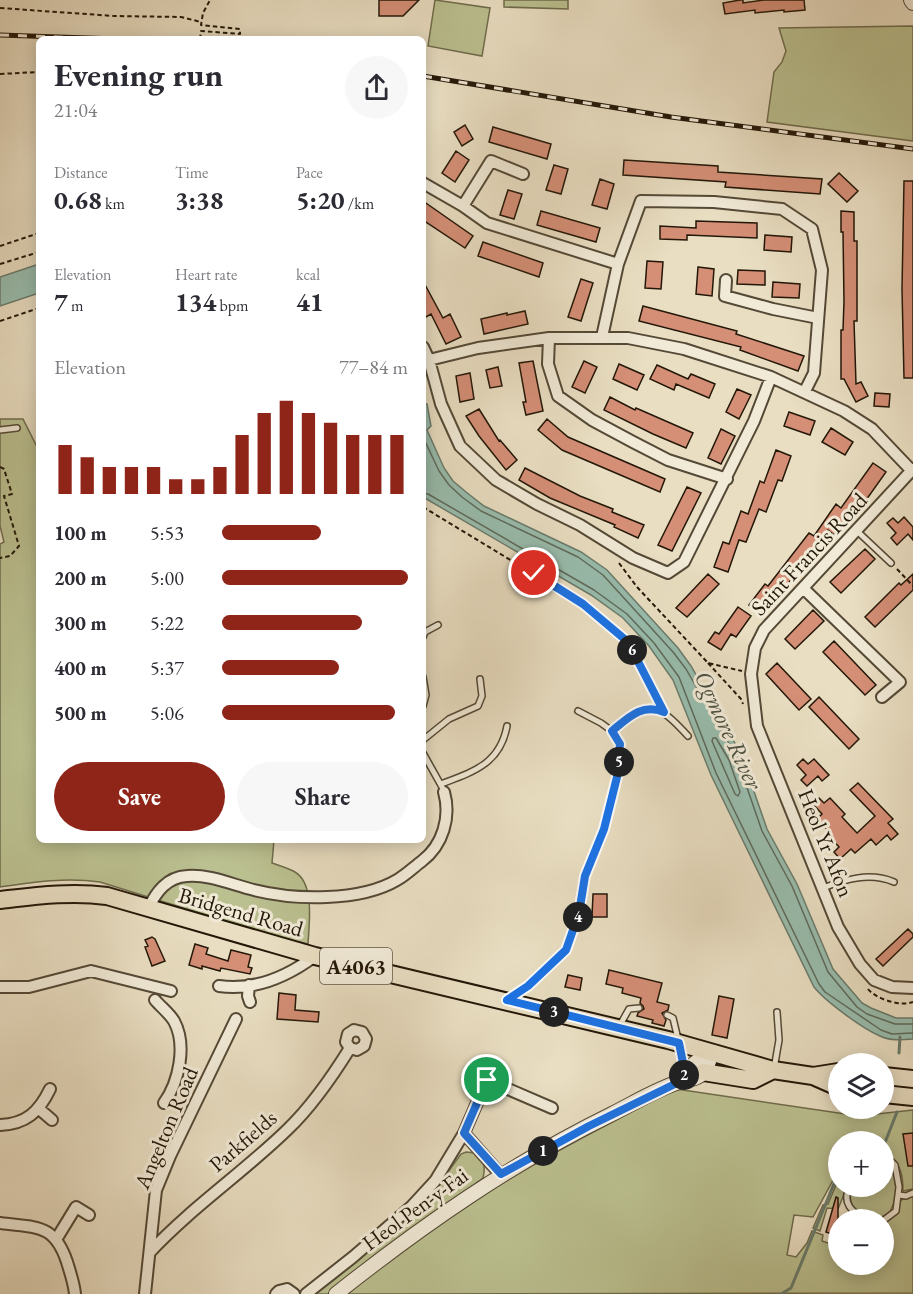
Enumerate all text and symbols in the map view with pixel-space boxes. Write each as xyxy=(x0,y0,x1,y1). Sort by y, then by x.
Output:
text: Evening run xyxy=(54,53,223,96)
button: share xyxy=(345,56,408,119)
text: 21:04 xyxy=(54,97,97,123)
text: Distance xyxy=(54,162,107,183)
text: Time xyxy=(175,162,208,183)
text: Pace xyxy=(296,162,323,183)
text: 0.68 xyxy=(54,183,102,217)
text: 3:38 xyxy=(175,183,224,217)
text: 5:20 xyxy=(296,183,345,217)
text: km xyxy=(102,193,125,214)
text: /km xyxy=(345,193,374,214)
text: Elevation xyxy=(54,264,112,285)
text: Heart rate xyxy=(175,264,237,285)
text: kcal xyxy=(296,264,320,285)
text: 7 xyxy=(54,285,68,319)
text: 134 xyxy=(175,285,216,319)
text: 41 xyxy=(296,285,324,319)
text: m xyxy=(68,295,83,316)
text: bpm xyxy=(216,295,248,316)
text: Elevation xyxy=(54,354,126,380)
text: 77–84 m xyxy=(339,354,408,380)
street label: Saint Francis Road xyxy=(744,486,874,622)
text: 100 m xyxy=(54,520,107,546)
text: 5:53 xyxy=(150,520,184,546)
pin xyxy=(508,547,559,598)
icon: check xyxy=(517,556,550,589)
text: 200 m xyxy=(54,565,107,591)
text: 5:00 xyxy=(150,565,184,591)
text: 300 m xyxy=(54,610,107,636)
text: 5:22 xyxy=(150,610,184,636)
pin: 6 xyxy=(617,635,647,665)
text: 6 xyxy=(628,639,636,660)
text: 400 m xyxy=(54,655,107,681)
text: 5:37 xyxy=(150,655,184,681)
water label: Ogmore River xyxy=(688,666,771,796)
text: 500 m xyxy=(54,700,107,726)
text: 5:06 xyxy=(150,700,184,726)
pin: 5 xyxy=(604,747,634,777)
text: 5 xyxy=(615,751,623,772)
button: Save xyxy=(54,762,225,831)
button: Share xyxy=(237,762,408,831)
street label: Heol Yr Afon xyxy=(791,785,861,902)
street label: Bridgend Road xyxy=(175,880,307,944)
pin: 4 xyxy=(563,902,593,932)
text: 4 xyxy=(574,906,582,927)
road number: A4063 xyxy=(320,948,392,984)
pin: 3 xyxy=(539,997,569,1027)
text: 3 xyxy=(550,1001,558,1022)
map controls xyxy=(828,1053,894,1275)
button: layers xyxy=(828,1053,894,1119)
pin xyxy=(461,1054,512,1105)
pin: 2 xyxy=(669,1060,699,1090)
street label: Angelton Road xyxy=(127,1062,205,1194)
icon: arrive xyxy=(470,1063,503,1096)
text: 2 xyxy=(680,1064,688,1085)
street label: Parkfields xyxy=(203,1103,283,1179)
button: + xyxy=(828,1131,894,1197)
pin: 1 xyxy=(528,1136,558,1166)
text: 1 xyxy=(539,1140,547,1161)
street label: Heol Pen-y-Fai xyxy=(356,1161,474,1257)
button: − xyxy=(828,1209,894,1275)

